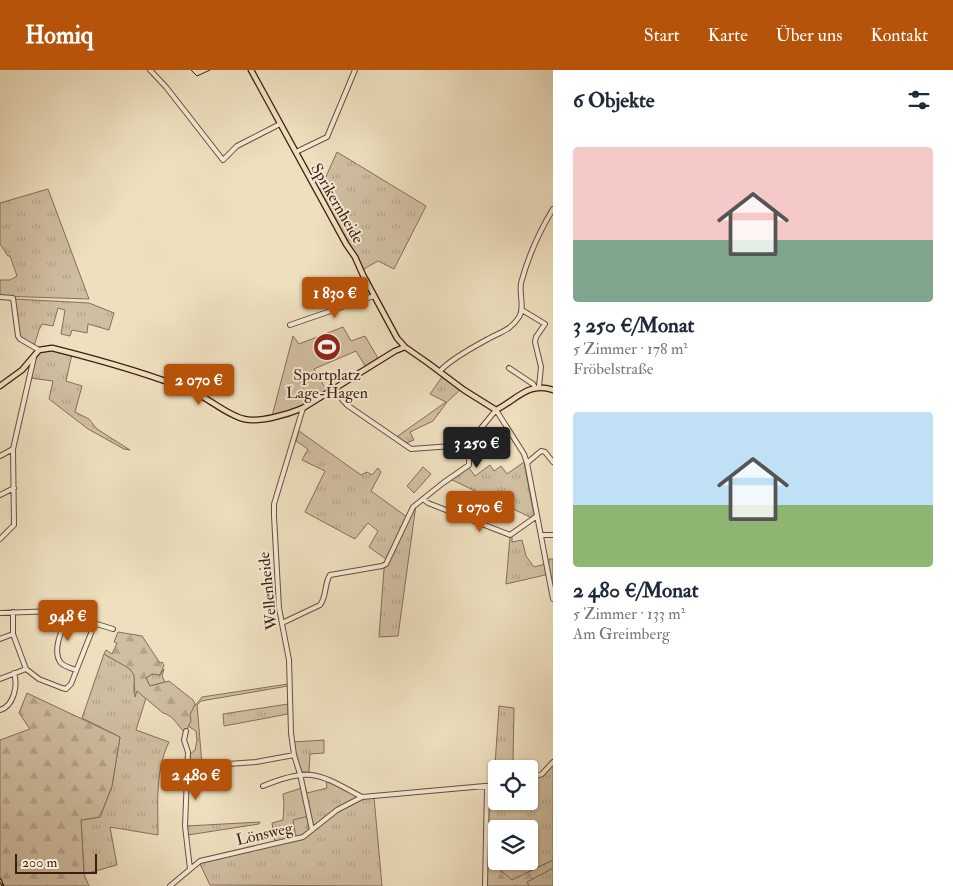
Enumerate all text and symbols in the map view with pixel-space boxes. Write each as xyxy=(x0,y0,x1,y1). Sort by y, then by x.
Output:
text: Homiq xyxy=(25,20,93,51)
text: Start xyxy=(644,24,680,47)
text: Karte xyxy=(708,24,748,47)
text: Über uns xyxy=(776,24,842,47)
text: Kontakt xyxy=(870,24,928,47)
icon: filters xyxy=(905,86,933,114)
text: 6 Objekte xyxy=(573,87,654,114)
street label: Sprikernheide xyxy=(305,160,368,248)
icon: home xyxy=(708,179,798,269)
pin: 1 830 € xyxy=(289,276,381,319)
text: 1 830 € xyxy=(313,283,357,303)
text: 3 250 €/Monat xyxy=(573,312,694,339)
sports icon: Sportplatz Lage-Hagen xyxy=(312,332,342,362)
text: 5 Zimmer · 178 m² xyxy=(573,339,688,359)
text: Fröbelstraße xyxy=(573,359,653,379)
pin: 2 070 € xyxy=(153,364,245,406)
place label: Sportplatz Lage-Hagen xyxy=(286,365,368,403)
text: 2 070 € xyxy=(175,370,223,390)
pin: 3 250 € xyxy=(431,426,523,469)
text: 3 250 € xyxy=(454,433,500,453)
icon: home xyxy=(708,444,798,534)
pin: 1 070 € xyxy=(434,490,526,533)
text: 1 070 € xyxy=(457,497,503,517)
street label: Wellenheide xyxy=(254,551,282,632)
text: 2 480 €/Monat xyxy=(573,577,698,604)
pin: 948 € xyxy=(33,600,103,642)
text: 5 Zimmer · 133 m² xyxy=(573,604,685,624)
text: 948 € xyxy=(49,606,87,626)
text: Am Greimberg xyxy=(573,624,670,644)
pin: 2 480 € xyxy=(150,758,242,801)
map controls xyxy=(488,760,538,870)
button: locate xyxy=(488,760,538,810)
text: 2 480 € xyxy=(172,765,220,785)
street label: Lönsweg xyxy=(234,818,296,850)
button: layers xyxy=(488,820,538,870)
scale bar xyxy=(15,851,98,874)
text: 200 m xyxy=(22,854,57,871)

